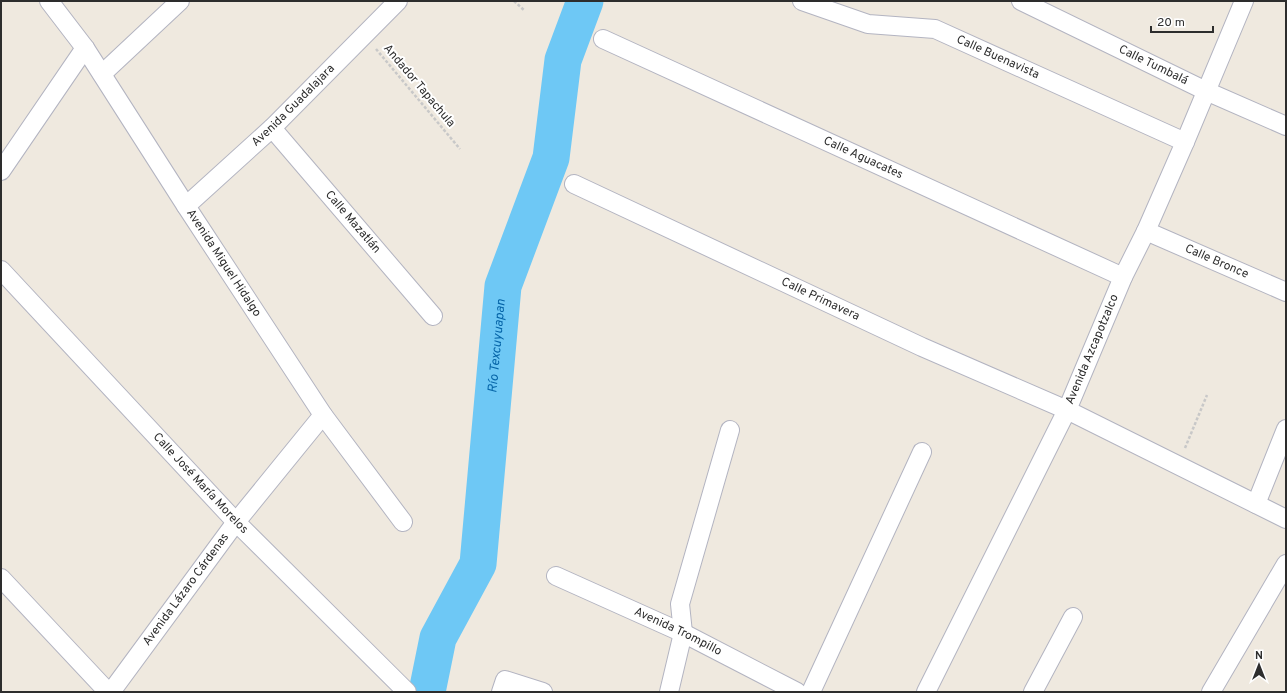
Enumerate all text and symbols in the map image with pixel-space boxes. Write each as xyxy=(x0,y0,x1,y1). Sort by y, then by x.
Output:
scale bar xyxy=(1151,8,1213,34)
text: 20 m xyxy=(1157,15,1185,31)
street label: Calle Buenavista xyxy=(954,32,1042,83)
street label: Andador Tapachula xyxy=(380,41,458,131)
street label: Calle Tumbalá xyxy=(1116,42,1191,89)
street label: Avenida Guadalajara xyxy=(248,61,338,150)
street label: Calle Aguacates xyxy=(821,133,905,183)
street label: Calle Mazatlán xyxy=(321,187,384,257)
street label: Avenida Miguel Hidalgo xyxy=(182,206,265,320)
street label: Calle Bronce xyxy=(1182,241,1251,283)
street label: Calle Primavera xyxy=(778,274,862,325)
street label: Avenida Azcapotzalco xyxy=(1062,292,1123,407)
water label: Río Texcuyuapan xyxy=(485,299,510,394)
street label: Calle José María Morelos xyxy=(149,430,251,537)
street label: Avenida Lázaro Cárdenas xyxy=(140,530,233,649)
street label: Avenida Trompillo xyxy=(631,604,725,660)
north arrow xyxy=(1239,645,1279,685)
text: N xyxy=(1255,649,1263,663)

